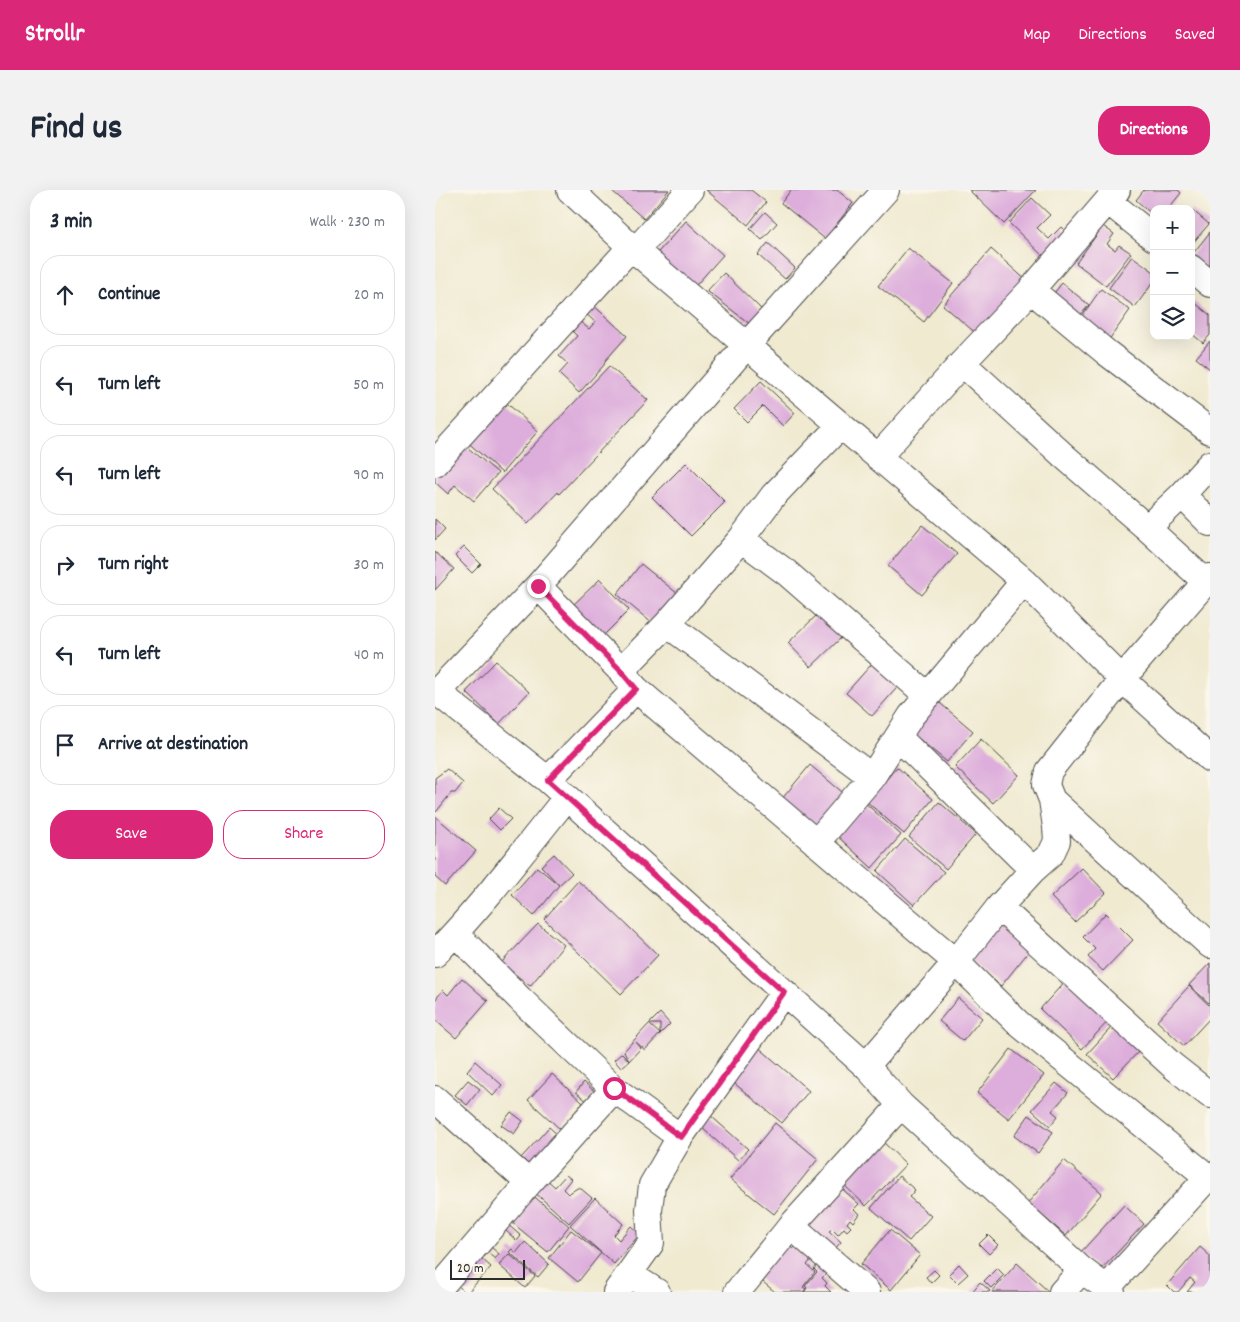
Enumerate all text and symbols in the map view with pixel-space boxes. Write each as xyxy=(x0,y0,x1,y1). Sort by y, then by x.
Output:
text: Strollr xyxy=(25,18,84,52)
text: Map xyxy=(1023,23,1050,48)
text: Directions xyxy=(1078,23,1147,48)
text: Saved xyxy=(1175,23,1215,48)
text: Find us xyxy=(30,105,122,155)
button: Directions xyxy=(1098,106,1210,155)
map controls xyxy=(1150,205,1195,340)
button: + xyxy=(1150,205,1195,250)
text: 3 min xyxy=(50,208,92,238)
text: Walk · 230 m xyxy=(309,211,385,234)
button: − xyxy=(1150,250,1195,295)
icon: ahead xyxy=(51,281,79,309)
text: Continue xyxy=(98,282,160,309)
text: 20 m xyxy=(354,284,384,307)
button: layers xyxy=(1150,295,1195,340)
icon: left xyxy=(51,371,79,399)
text: Turn left xyxy=(98,372,161,399)
text: 50 m xyxy=(353,374,384,397)
icon: left xyxy=(51,461,79,489)
text: Turn left xyxy=(98,462,161,489)
text: 90 m xyxy=(353,464,384,487)
icon: right xyxy=(51,551,79,579)
text: Turn right xyxy=(98,552,169,579)
text: 30 m xyxy=(354,554,384,577)
route end xyxy=(527,575,550,598)
icon: left xyxy=(51,641,79,669)
text: Turn left xyxy=(98,642,161,669)
text: 40 m xyxy=(354,644,384,667)
icon: arrive xyxy=(51,731,79,759)
text: Arrive at destination xyxy=(98,732,248,759)
button: Save xyxy=(50,810,213,859)
button: Share xyxy=(223,810,385,859)
route start xyxy=(603,1077,626,1100)
scale bar xyxy=(450,1257,525,1280)
text: 20 m xyxy=(457,1259,484,1279)

